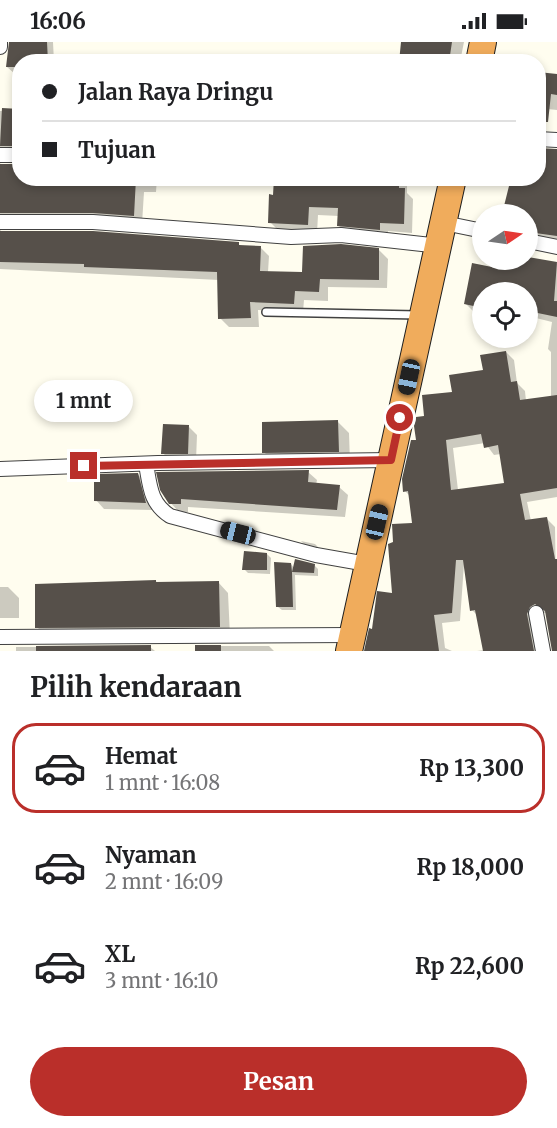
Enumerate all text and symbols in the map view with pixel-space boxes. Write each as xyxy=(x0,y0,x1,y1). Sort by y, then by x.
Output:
text: 16:06 xyxy=(30,7,86,35)
text: Jalan Raya Dringu xyxy=(78,78,273,106)
text: Tujuan xyxy=(78,136,156,164)
north arrow xyxy=(472,204,538,270)
map controls xyxy=(472,204,538,348)
button: locate xyxy=(472,282,538,348)
car xyxy=(396,358,422,396)
callout: 1 mnt xyxy=(34,379,134,421)
text: 1 mnt xyxy=(56,388,111,413)
route start xyxy=(386,404,413,431)
route end xyxy=(70,452,97,479)
car xyxy=(364,502,390,542)
car xyxy=(218,520,258,546)
text: Pilih kendaraan xyxy=(30,670,242,704)
icon: car xyxy=(33,741,87,795)
text: Hemat xyxy=(105,742,178,770)
text: Rp 13,300 xyxy=(419,754,524,782)
text: 1 mnt · 16:08 xyxy=(105,770,220,795)
icon: car xyxy=(33,840,87,894)
text: Nyaman xyxy=(105,841,196,869)
text: Rp 18,000 xyxy=(417,853,524,881)
text: 2 mnt · 16:09 xyxy=(105,869,223,894)
icon: car xyxy=(33,939,87,993)
text: XL xyxy=(105,940,135,968)
text: Rp 22,600 xyxy=(415,952,524,980)
text: 3 mnt · 16:10 xyxy=(105,968,218,993)
button: Pesan xyxy=(30,1047,527,1116)

